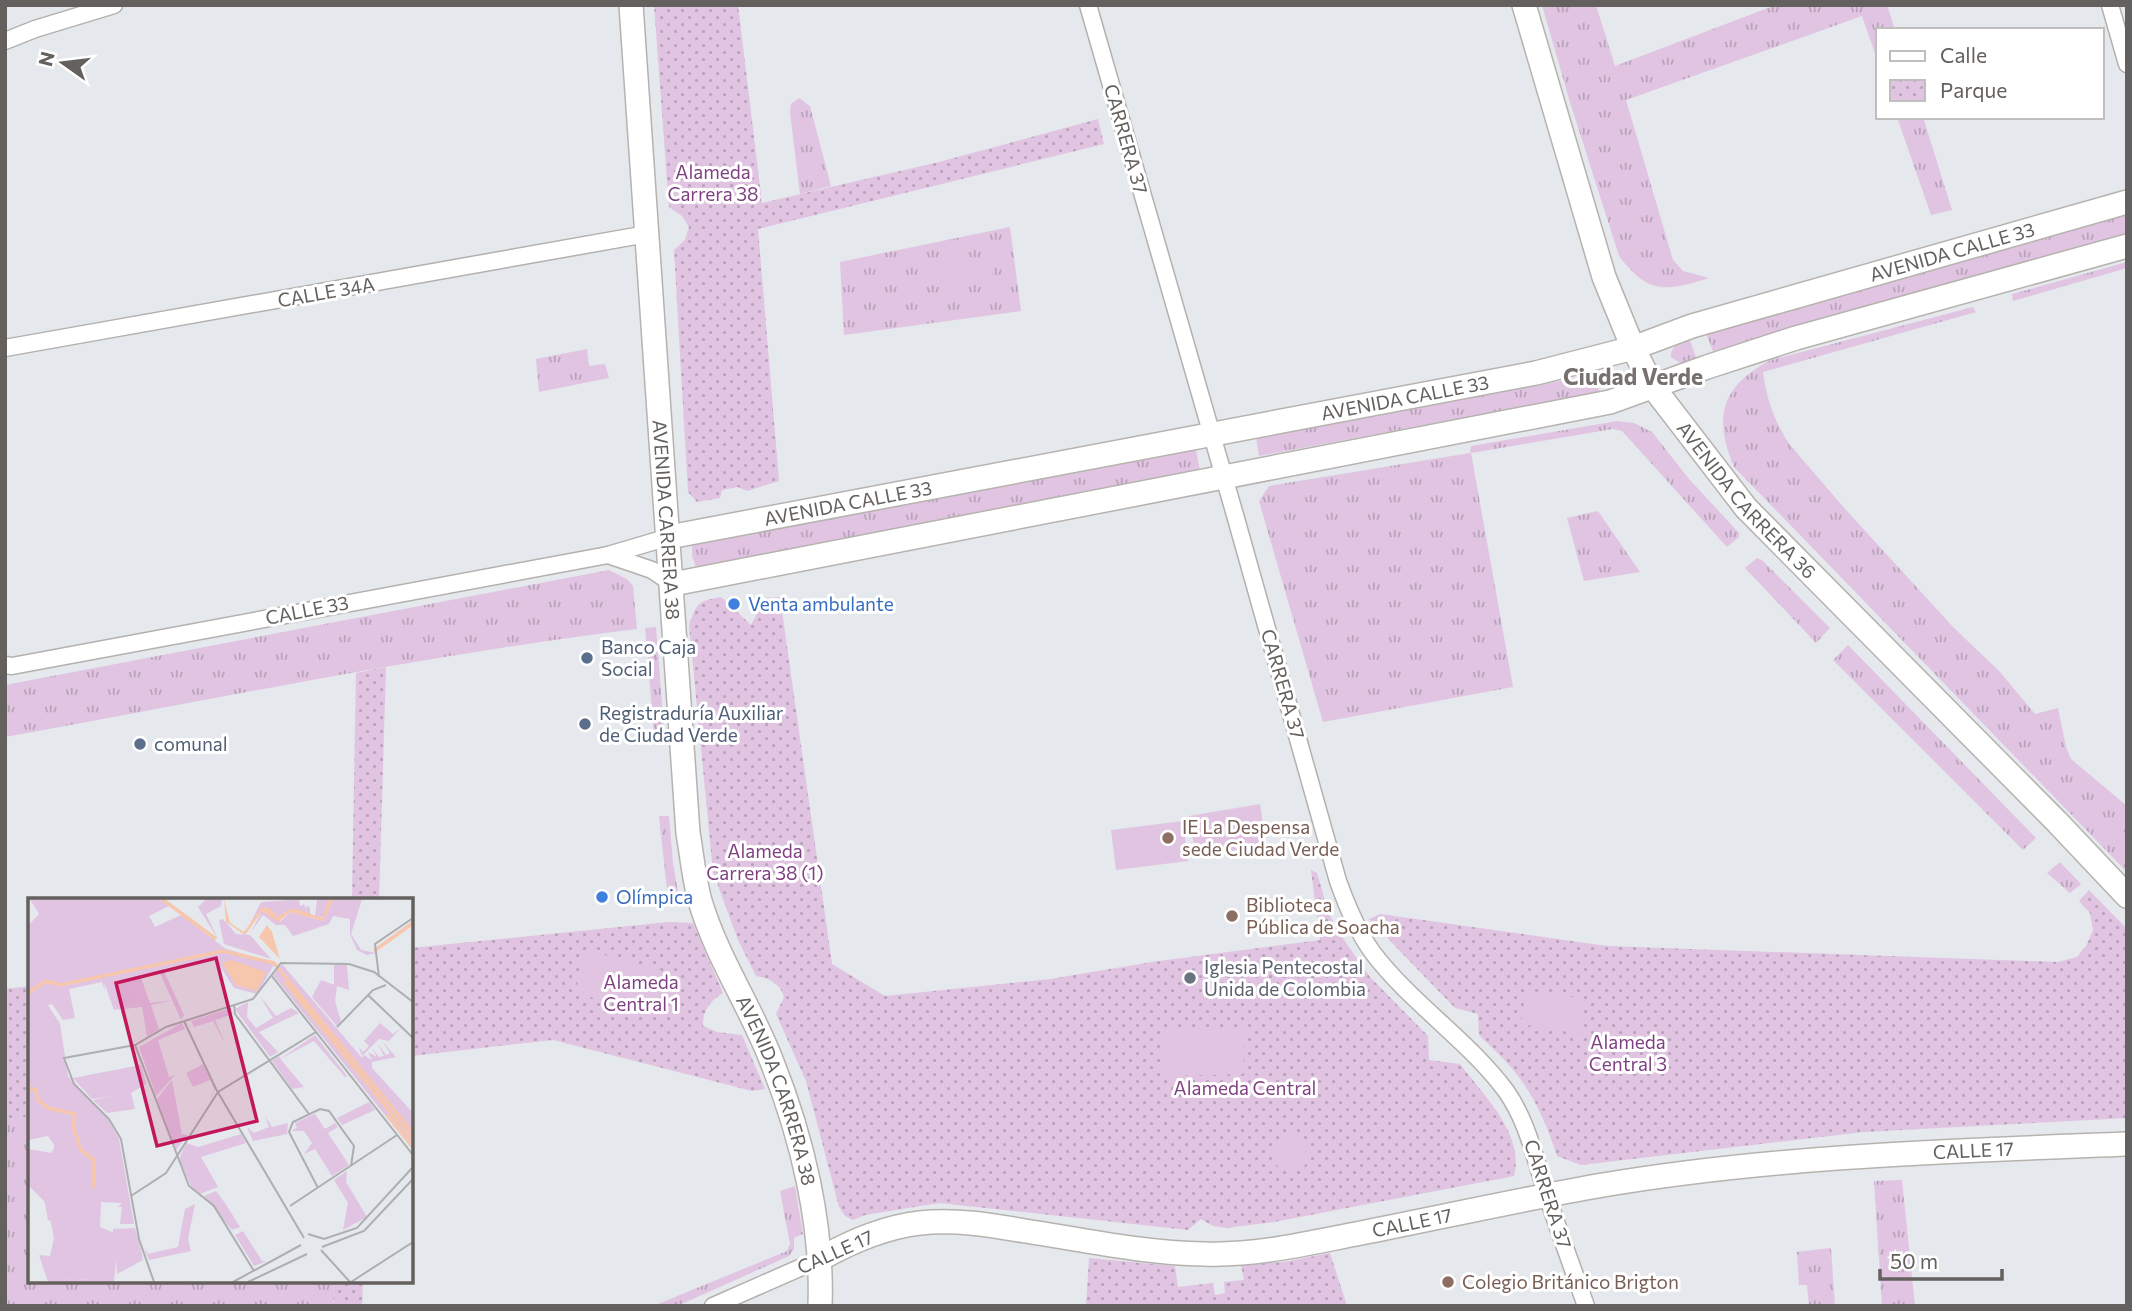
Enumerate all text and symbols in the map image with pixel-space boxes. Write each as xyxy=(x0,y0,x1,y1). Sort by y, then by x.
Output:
north arrow xyxy=(28,28,98,98)
legend xyxy=(1876,28,2104,119)
text: Calle xyxy=(1940,42,1987,67)
text: N xyxy=(33,49,59,68)
text: Parque xyxy=(1940,77,2007,102)
street label: CARRERA 37 xyxy=(1100,81,1153,196)
park label: Alameda Carrera 38 xyxy=(667,160,759,205)
street label: AVENIDA CALLE 33 xyxy=(1867,217,2037,286)
street label: CALLE 34A xyxy=(276,272,376,311)
district label: Ciudad Verde xyxy=(1563,362,1703,390)
street label: AVENIDA CALLE 33 xyxy=(1319,370,1491,424)
street label: AVENIDA CARRERA 36 xyxy=(1673,417,1821,583)
street label: AVENIDA CARRERA 38 xyxy=(649,419,685,621)
street label: AVENIDA CALLE 33 xyxy=(762,476,934,530)
street label: CALLE 33 xyxy=(263,590,351,629)
place label: Venta ambulante xyxy=(748,592,894,615)
marker: Venta ambulante xyxy=(726,596,742,612)
street label: CARRERA 37 xyxy=(1257,626,1310,741)
place label: Banco Caja Social xyxy=(601,635,696,680)
marker: Banco Caja Social xyxy=(579,650,595,666)
place label: Registraduría Auxiliar de Ciudad Verde xyxy=(599,701,784,746)
marker: Registraduría Auxiliar de Ciudad Verde xyxy=(577,716,593,732)
place label: comunal xyxy=(154,732,228,755)
marker: comunal xyxy=(132,736,148,752)
place label: IE La Despensa sede Ciudad Verde xyxy=(1182,815,1339,860)
marker: IE La Despensa sede Ciudad Verde xyxy=(1160,830,1176,846)
park label: Alameda Carrera 38 (1) xyxy=(706,839,824,884)
place label: Olímpica xyxy=(616,885,693,908)
marker: Olímpica xyxy=(594,889,610,905)
place label: Biblioteca Pública de Soacha xyxy=(1246,893,1400,938)
inset map xyxy=(28,898,413,1283)
marker: Biblioteca Pública de Soacha xyxy=(1224,908,1240,924)
place label: Iglesia Pentecostal Unida de Colombia xyxy=(1204,955,1366,1000)
park label: Alameda Central 1 xyxy=(603,970,679,1015)
marker: Iglesia Pentecostal Unida de Colombia xyxy=(1182,970,1198,986)
street label: AVENIDA CARRERA 38 xyxy=(732,991,821,1187)
park label: Alameda Central 3 xyxy=(1589,1030,1667,1075)
park label: Alameda Central xyxy=(1174,1076,1316,1099)
street label: CARRERA 37 xyxy=(1520,1136,1577,1251)
street label: CALLE 17 xyxy=(1932,1136,2014,1163)
street label: CALLE 17 xyxy=(1370,1203,1454,1242)
street label: CALLE 17 xyxy=(793,1225,876,1279)
scale bar xyxy=(1880,1238,2002,1282)
text: 50 m xyxy=(1890,1248,1938,1273)
place label: Colegio Británico Brigton xyxy=(1462,1270,1679,1293)
marker: Colegio Británico Brigton xyxy=(1440,1274,1456,1290)

